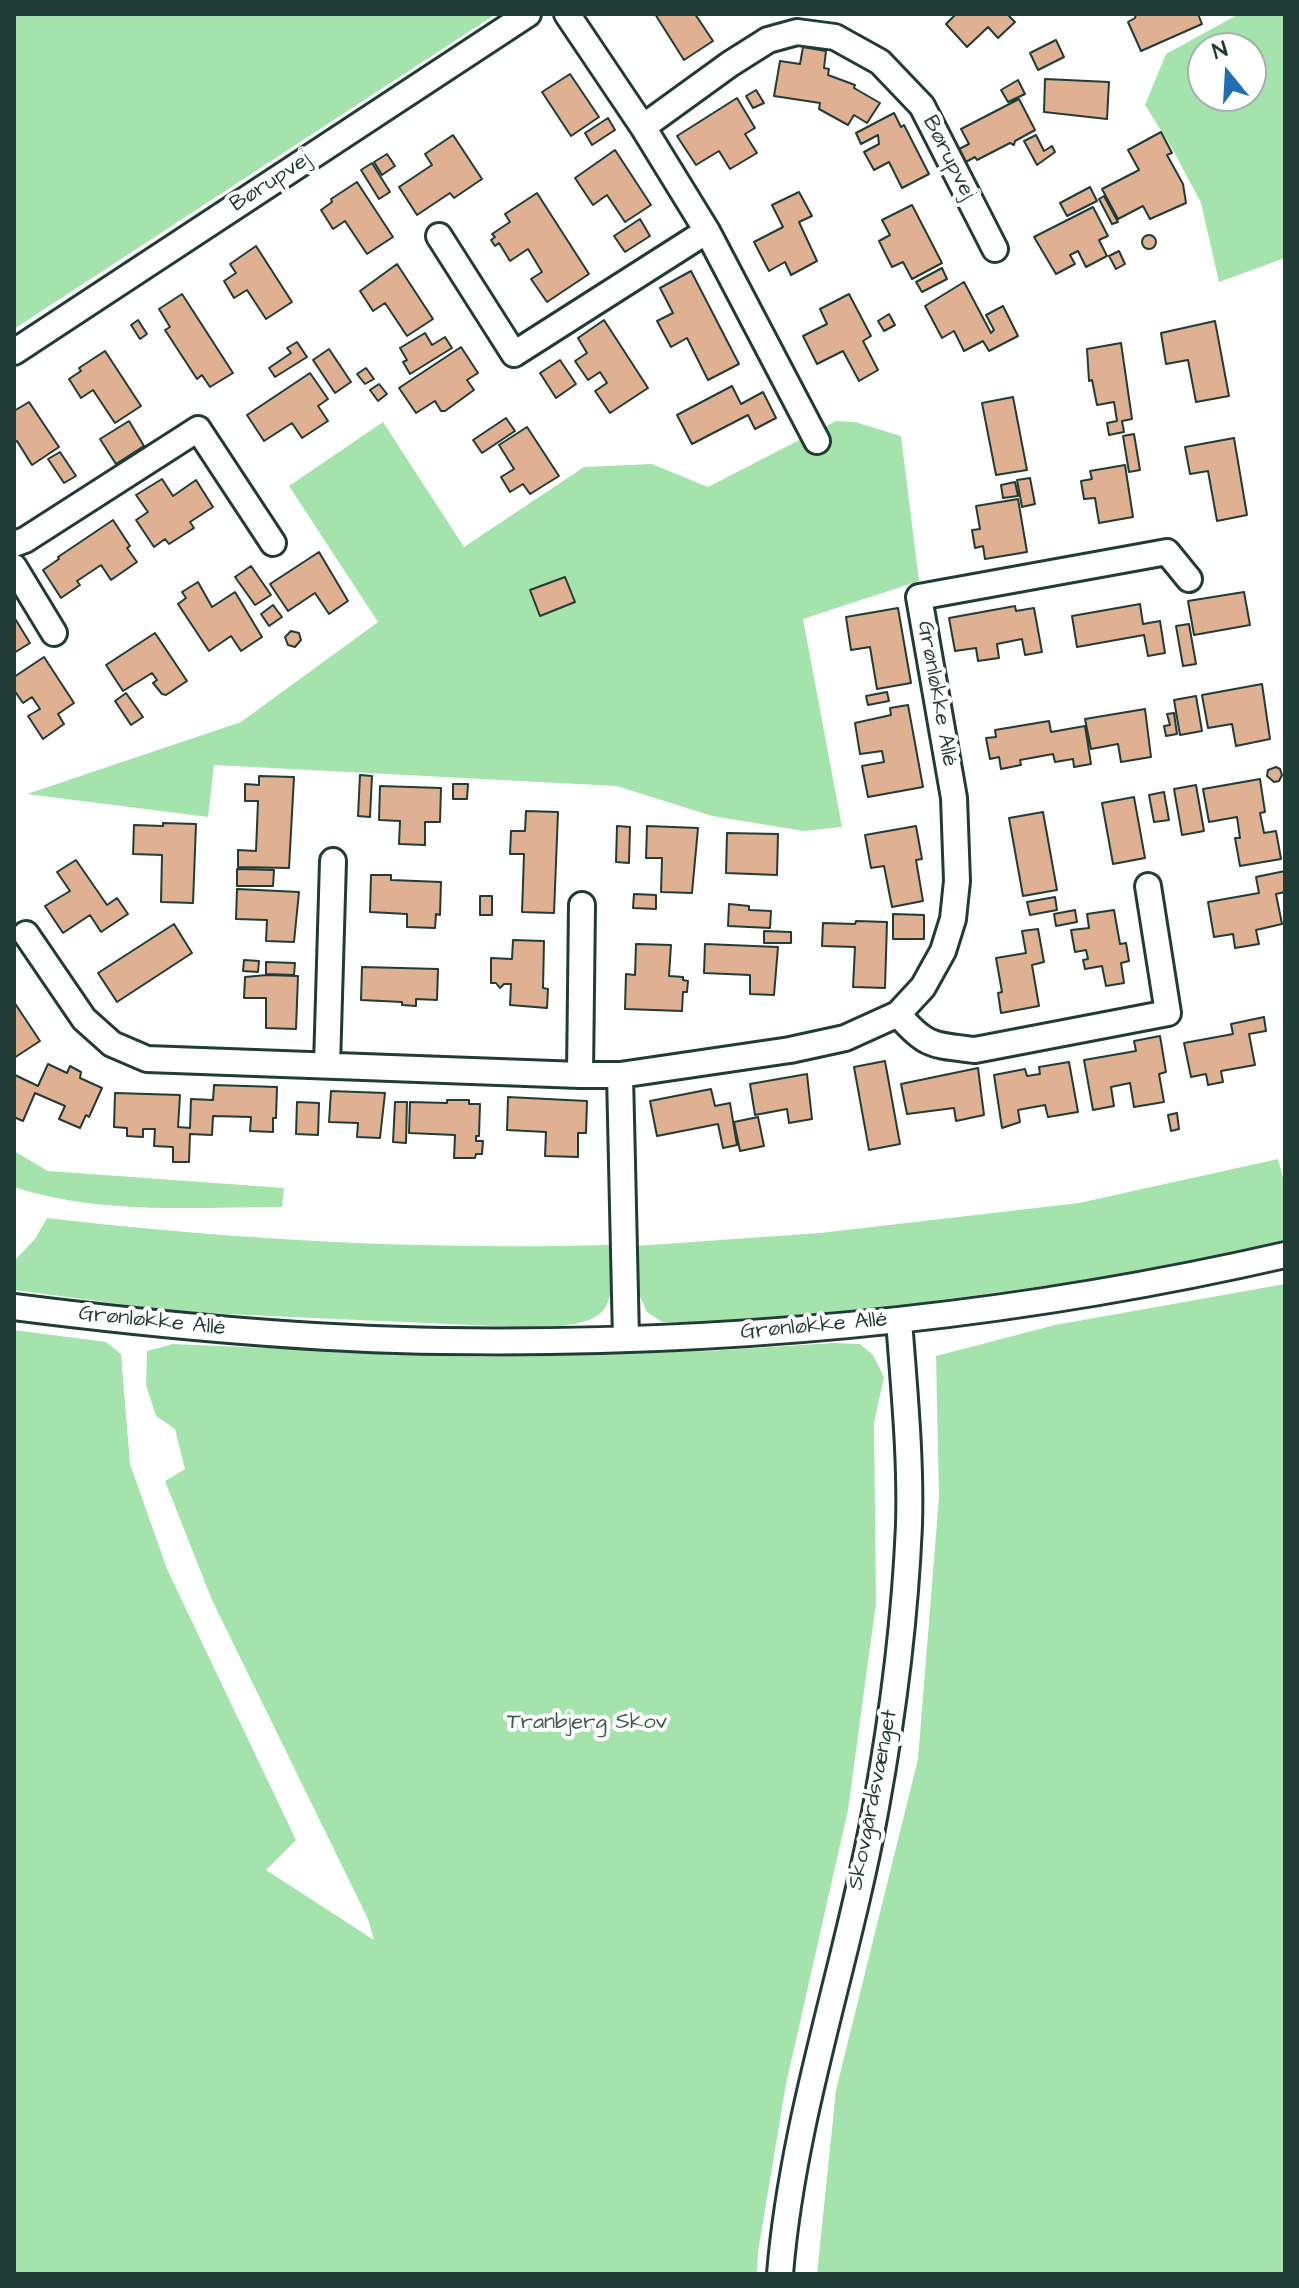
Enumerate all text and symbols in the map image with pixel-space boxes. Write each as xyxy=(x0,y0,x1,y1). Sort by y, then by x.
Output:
north arrow xyxy=(1187,32,1267,112)
text: N xyxy=(1209,34,1231,67)
street label: Børupvej xyxy=(916,112,980,204)
street label: Børupvej xyxy=(226,147,316,219)
street label: Grønløkke Allé xyxy=(910,619,962,769)
street label: Grønløkke Allé xyxy=(77,1301,227,1343)
street label: Grønløkke Allé xyxy=(740,1307,888,1347)
street label: Skovgårdsvænget xyxy=(844,1708,904,1892)
park label: Tranbjerg Skov xyxy=(507,1710,667,1736)

